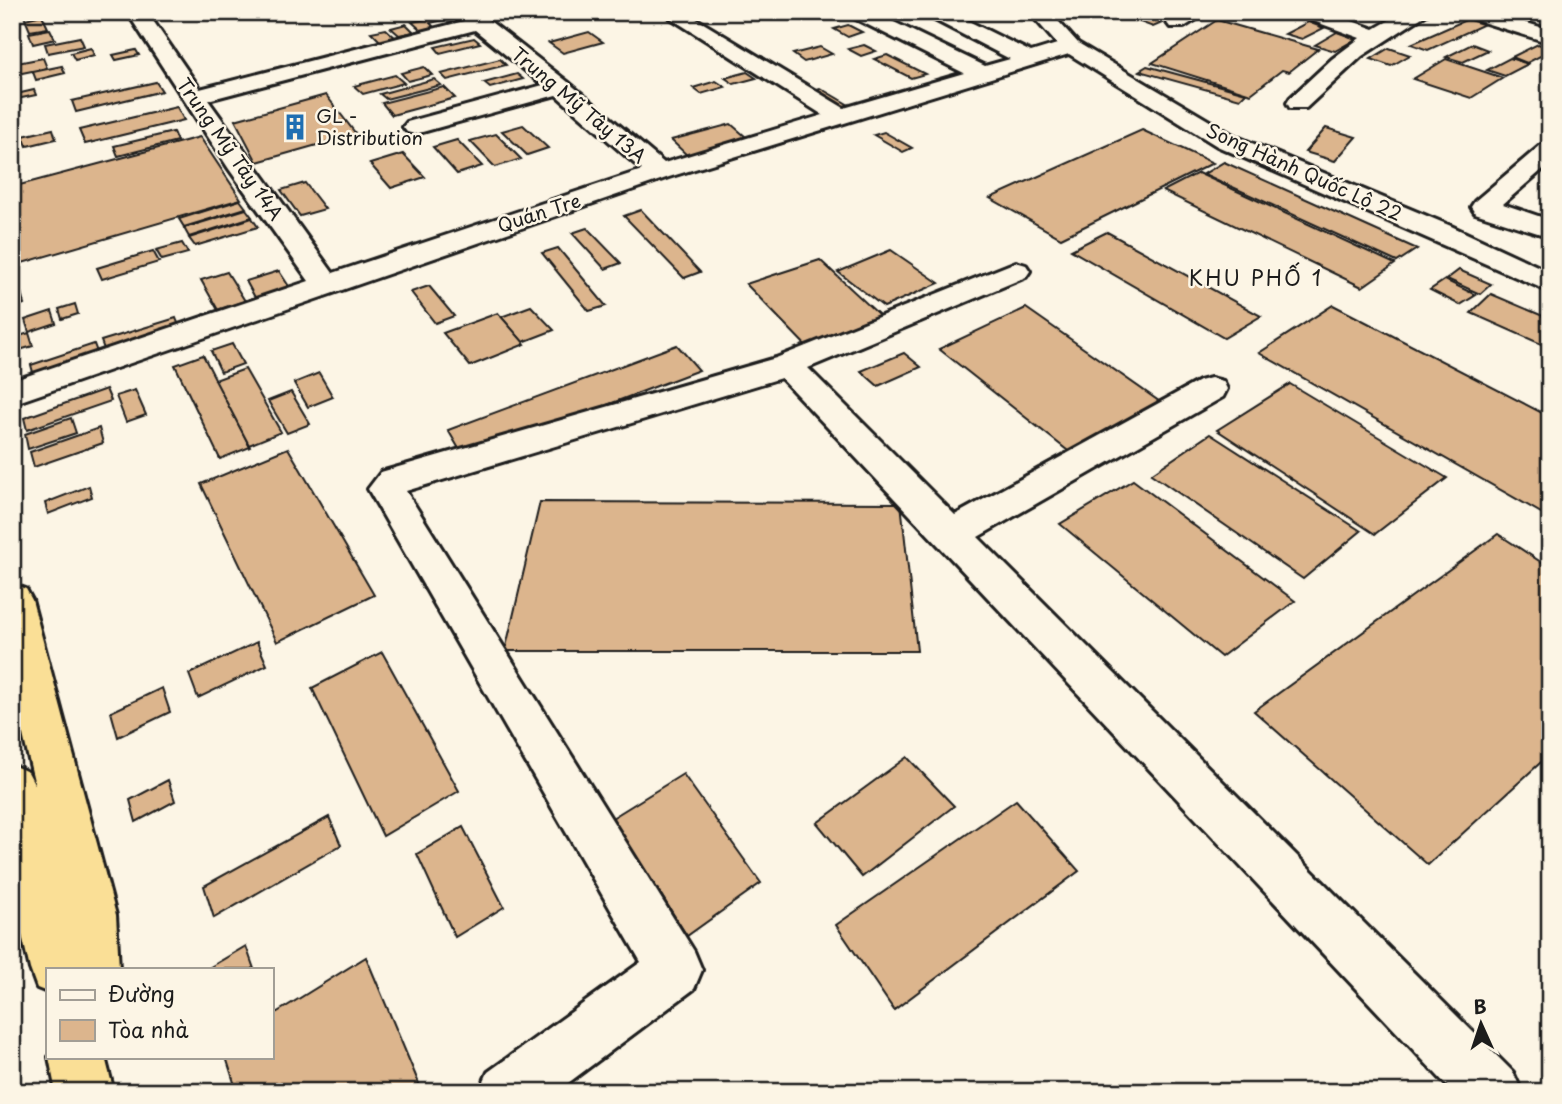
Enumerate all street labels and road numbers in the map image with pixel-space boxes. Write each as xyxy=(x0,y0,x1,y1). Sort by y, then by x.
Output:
street label: Trung Mỹ Tây 13A xyxy=(506,39,653,169)
street label: Trung Mỹ Tây 14A xyxy=(171,71,291,226)
street label: Song Hành Quốc Lộ 22 xyxy=(1202,115,1407,227)
street label: Quán Tre xyxy=(493,185,584,239)

